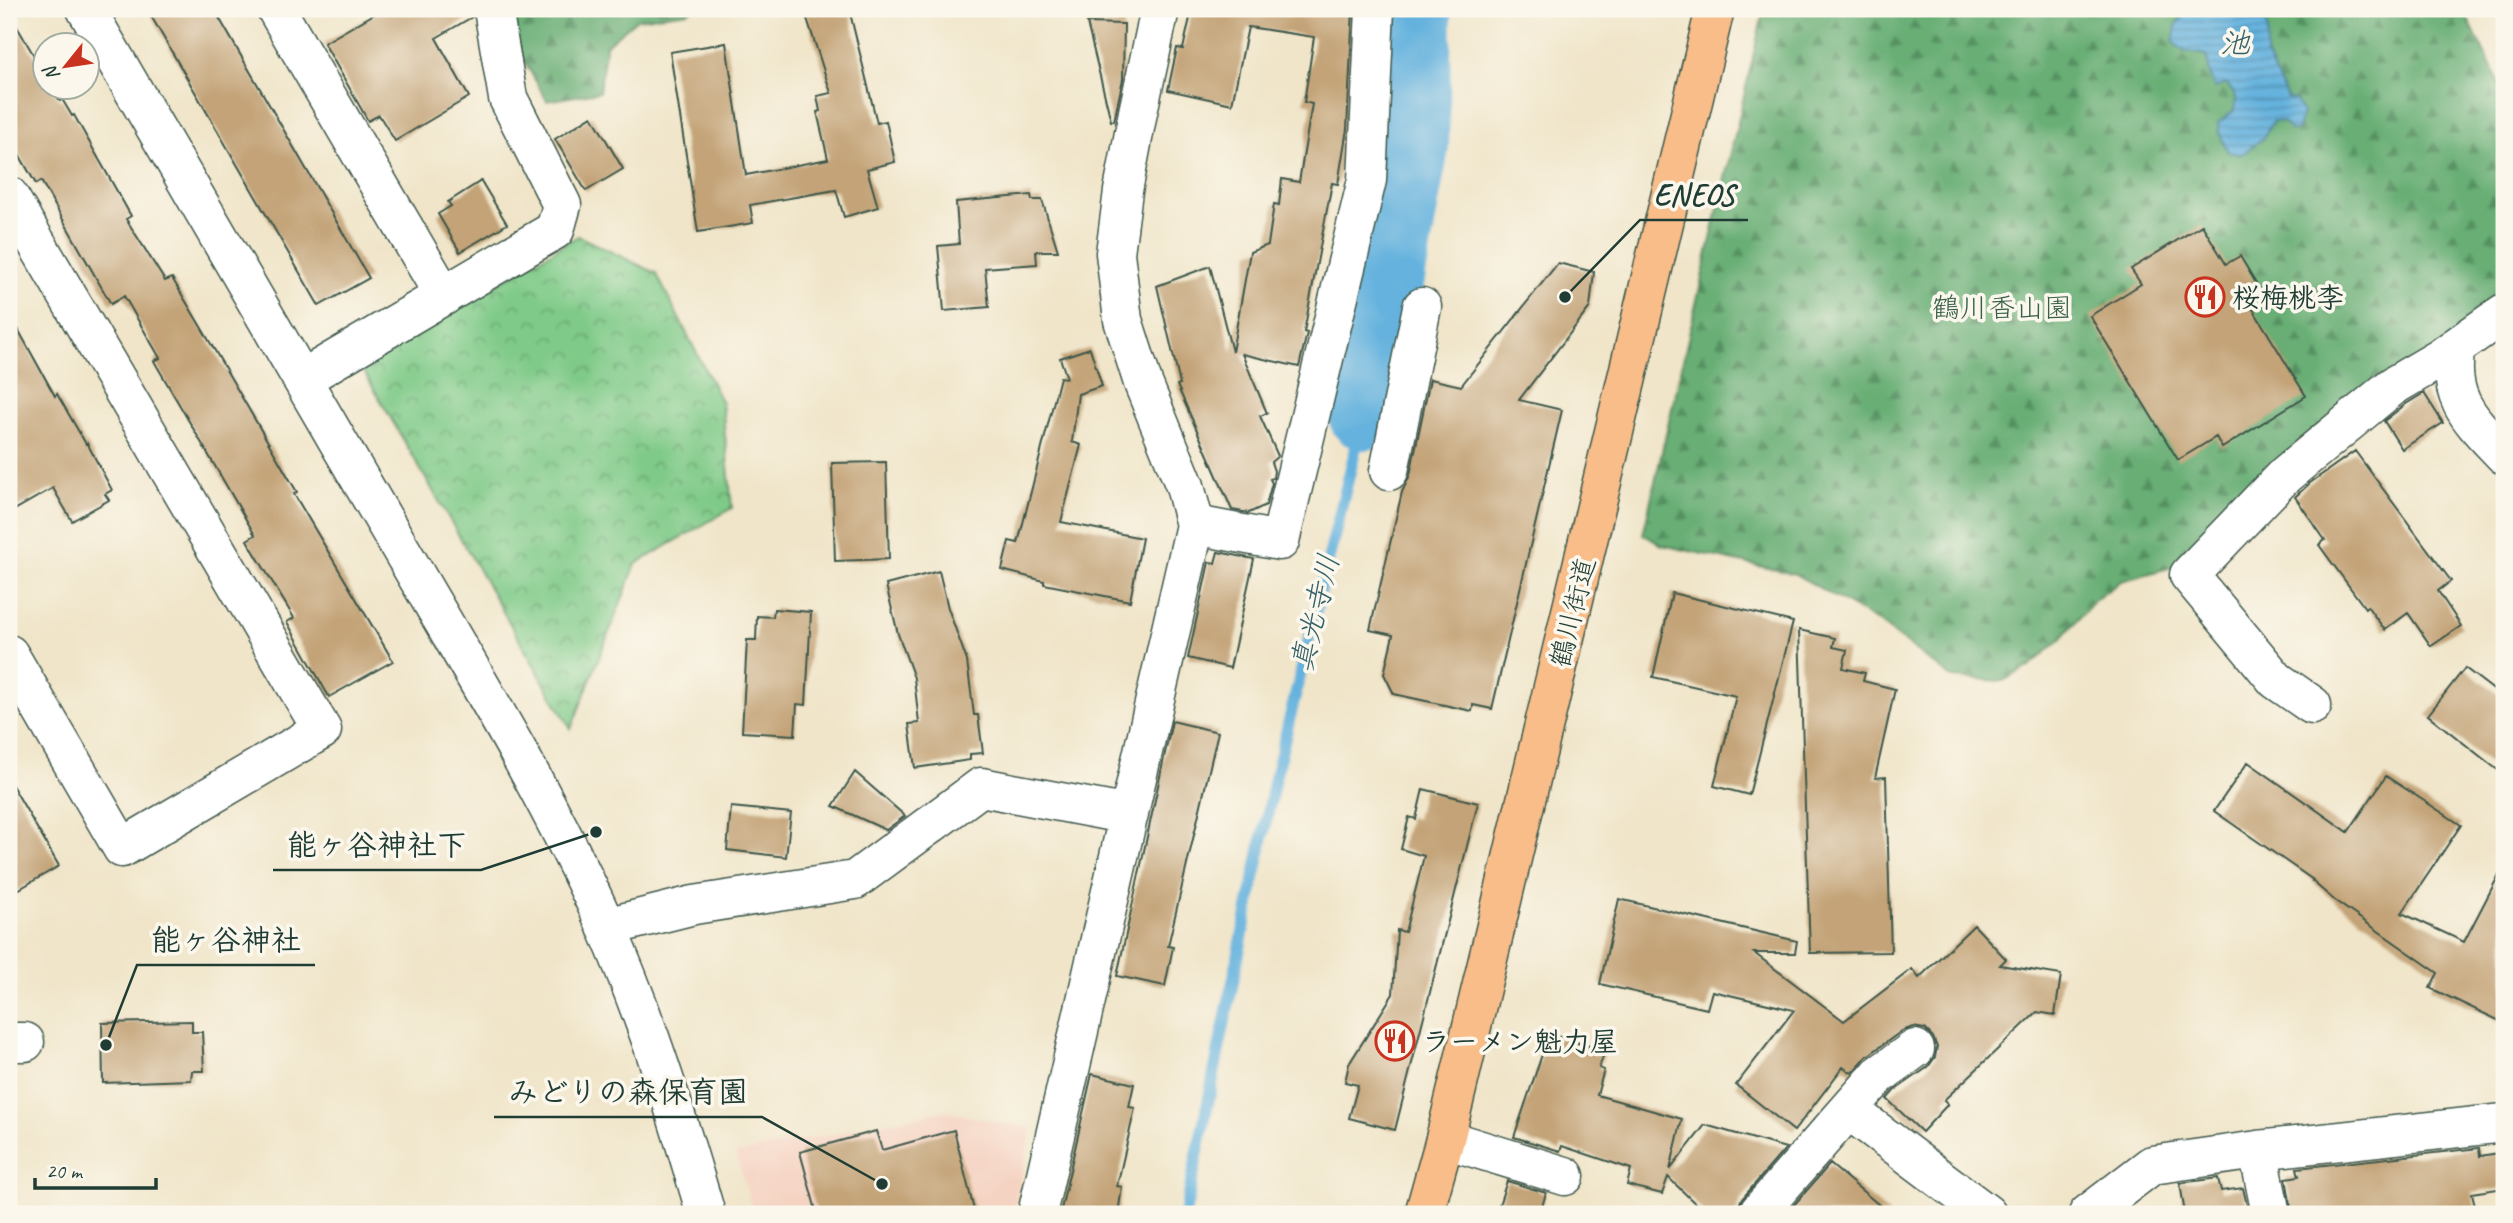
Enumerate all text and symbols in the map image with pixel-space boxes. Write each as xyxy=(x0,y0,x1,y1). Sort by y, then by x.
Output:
water label: 池 xyxy=(2220,24,2251,62)
north arrow xyxy=(32,32,102,102)
text: N xyxy=(37,60,65,85)
callout: ENEOS xyxy=(1640,169,1748,220)
text: ENEOS xyxy=(1654,176,1738,214)
restaurant icon: 桜梅桃李 xyxy=(2184,276,2226,318)
place label: 桜梅桃李 xyxy=(2232,280,2344,315)
park label: 鶴川香山園 xyxy=(1932,290,2072,325)
water label: 真光寺川 xyxy=(1282,550,1348,676)
street label: 鶴川街道 xyxy=(1542,554,1603,671)
callout: 能ヶ谷神社下 xyxy=(273,819,481,870)
text: 能ヶ谷神社下 xyxy=(287,826,467,864)
callout: 能ヶ谷神社 xyxy=(137,914,315,965)
text: 能ヶ谷神社 xyxy=(151,921,301,959)
restaurant icon: ラーメン魁力屋 xyxy=(1374,1020,1416,1062)
place label: ラーメン魁力屋 xyxy=(1422,1024,1618,1059)
callout: みどりの森保育園 xyxy=(494,1066,762,1117)
text: みどりの森保育園 xyxy=(508,1073,748,1111)
scale bar xyxy=(35,1146,156,1190)
text: 20 m xyxy=(46,1158,84,1184)

